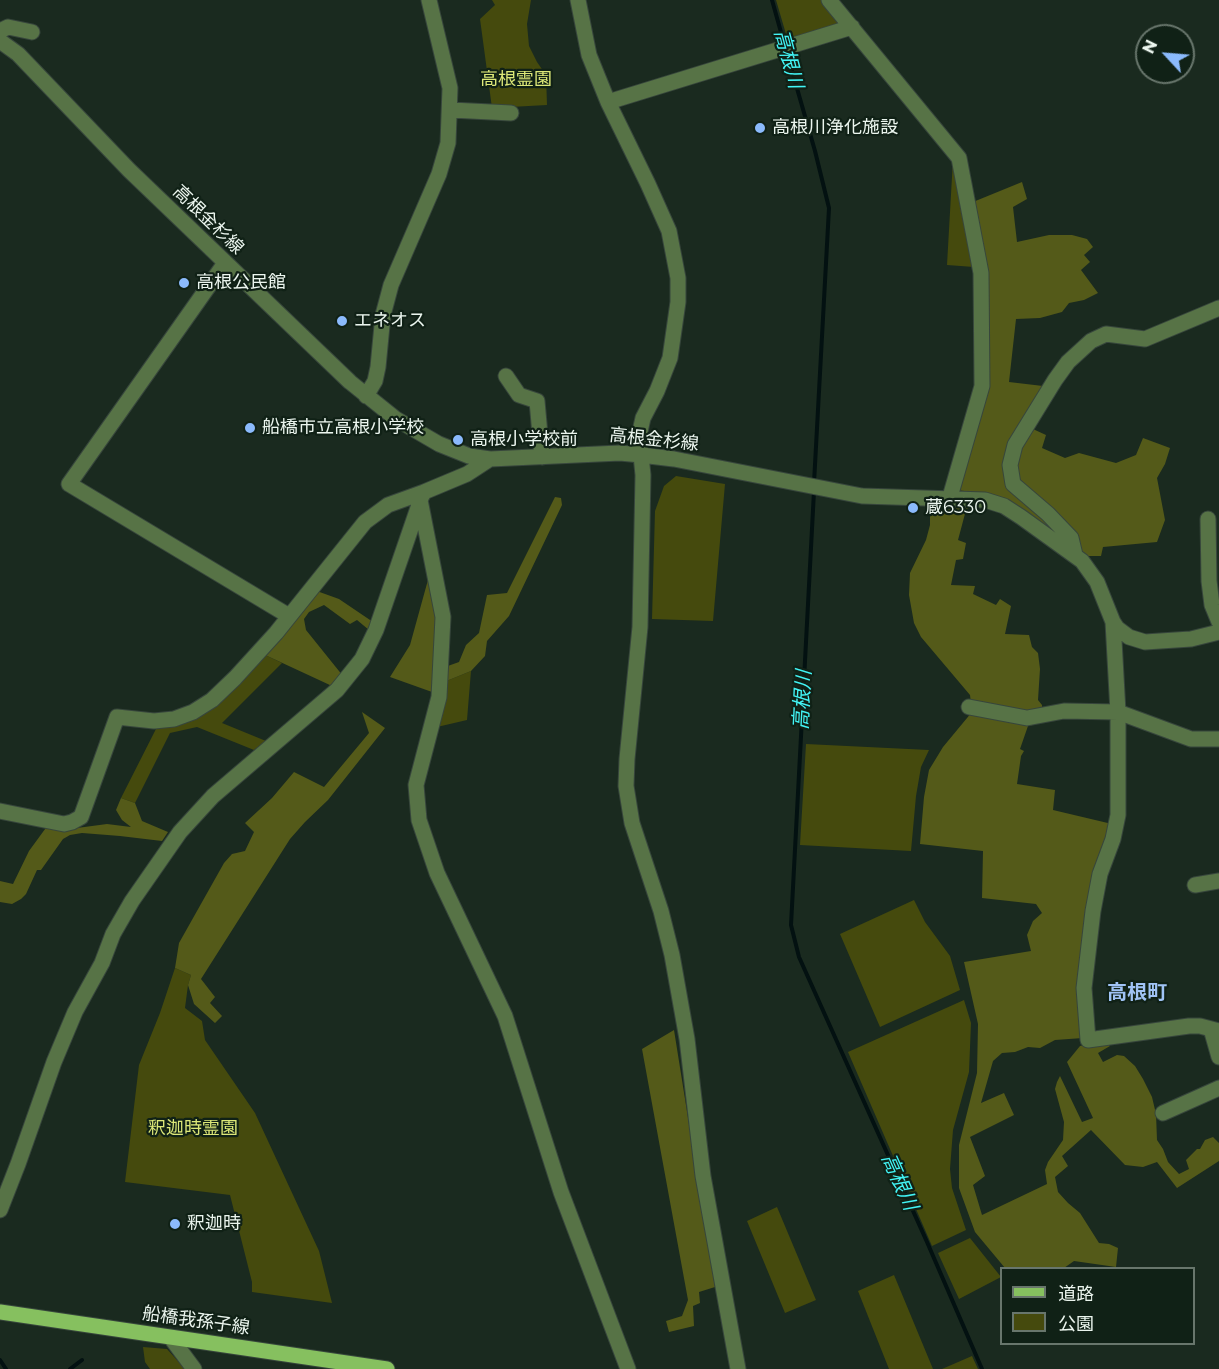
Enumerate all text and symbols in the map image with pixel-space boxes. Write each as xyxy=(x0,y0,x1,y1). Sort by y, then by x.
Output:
north arrow xyxy=(1135,24,1195,84)
water label: 高根川 xyxy=(769,27,807,91)
text: N xyxy=(1139,37,1162,57)
park label: 高根霊園 xyxy=(480,69,552,91)
place label: 高根川浄化施設 xyxy=(772,117,898,139)
marker: 高根川浄化施設 xyxy=(753,121,767,135)
street label: 高根金杉線 xyxy=(168,181,248,259)
place label: 高根公民館 xyxy=(196,272,286,294)
marker: 高根公民館 xyxy=(177,276,191,290)
place label: エネオス xyxy=(354,310,426,332)
marker: エネオス xyxy=(335,314,349,328)
place label: 船橋市立高根小学校 xyxy=(262,417,424,439)
marker: 船橋市立高根小学校 xyxy=(243,421,257,435)
street label: 高根金杉線 xyxy=(608,425,700,455)
place label: 高根小学校前 xyxy=(470,429,578,451)
marker: 高根小学校前 xyxy=(451,433,465,447)
place label: 蔵6330 xyxy=(925,497,986,519)
marker: 蔵6330 xyxy=(906,501,920,515)
water label: 高根川 xyxy=(789,669,817,731)
district label: 高根町 xyxy=(1107,981,1167,1005)
park label: 釈迦時霊園 xyxy=(148,1118,238,1140)
water label: 高根川 xyxy=(876,1150,922,1214)
place label: 釈迦時 xyxy=(187,1213,241,1235)
marker: 釈迦時 xyxy=(168,1217,182,1231)
legend xyxy=(1000,1267,1195,1345)
text: 道路 xyxy=(1058,1283,1094,1305)
street label: 船橋我孫子線 xyxy=(141,1303,251,1339)
text: 公園 xyxy=(1058,1313,1094,1335)

